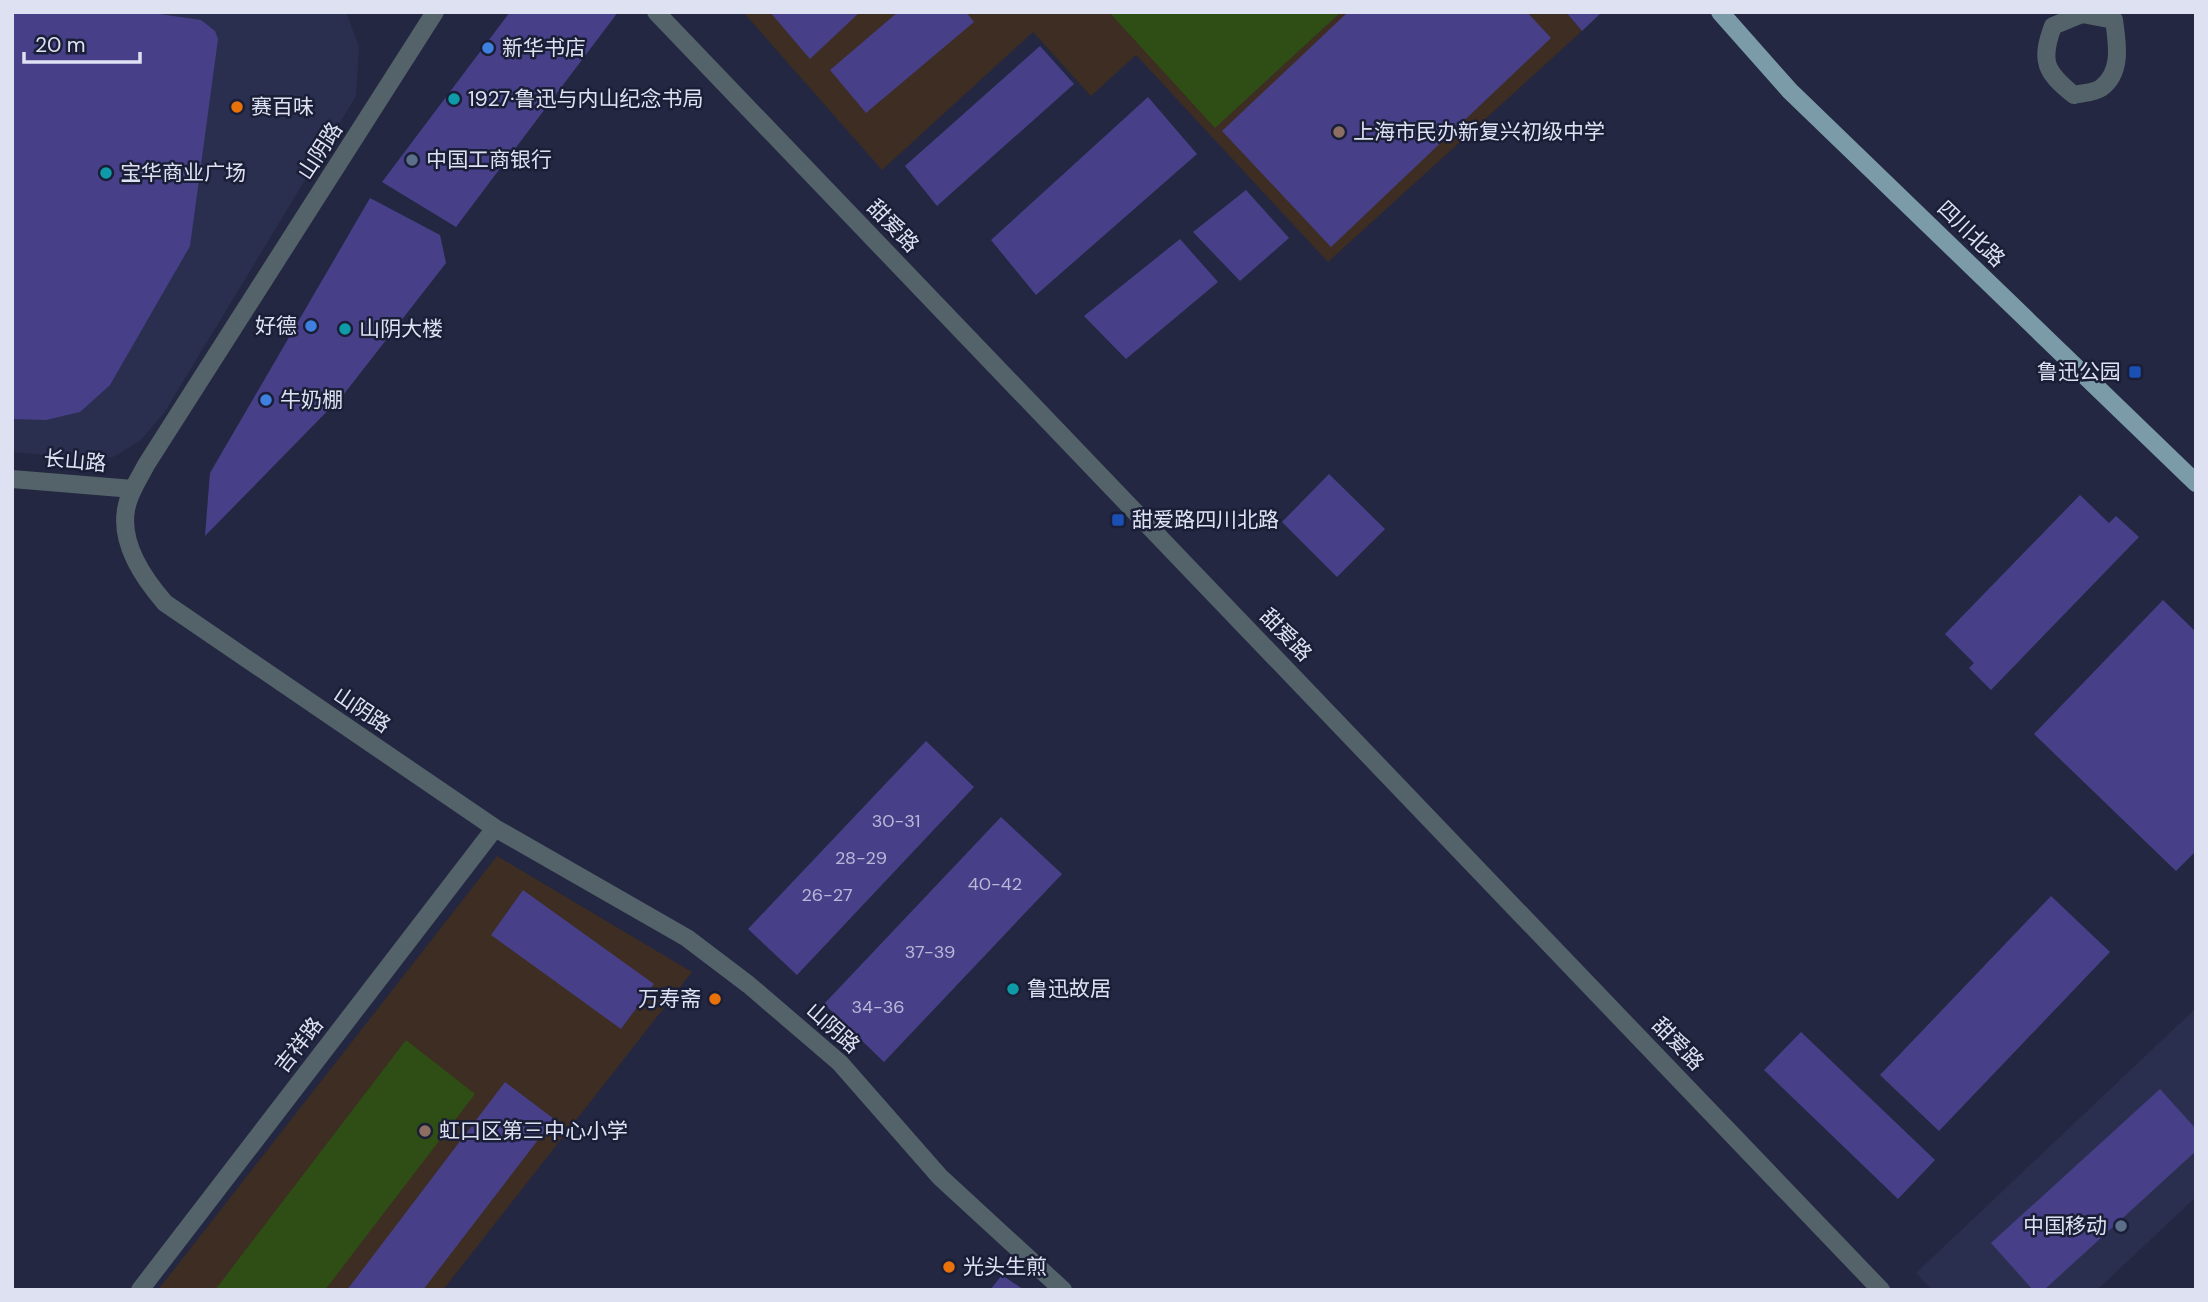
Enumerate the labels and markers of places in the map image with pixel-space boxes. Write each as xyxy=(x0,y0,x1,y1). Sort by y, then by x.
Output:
place label: 新华书店 xyxy=(502,34,586,62)
marker: 新华书店 xyxy=(480,40,496,56)
place label: 1927·鲁迅与内山纪念书局 xyxy=(468,85,704,113)
marker: 1927·鲁迅与内山纪念书局 xyxy=(446,91,462,107)
place label: 赛百味 xyxy=(251,93,314,121)
marker: 赛百味 xyxy=(229,99,245,115)
place label: 上海市民办新复兴初级中学 xyxy=(1353,118,1605,146)
marker: 上海市民办新复兴初级中学 xyxy=(1331,124,1347,140)
place label: 中国工商银行 xyxy=(426,146,552,174)
marker: 中国工商银行 xyxy=(404,152,420,168)
place label: 宝华商业广场 xyxy=(120,159,246,187)
marker: 宝华商业广场 xyxy=(98,165,114,181)
place label: 好德 xyxy=(255,312,297,340)
place label: 山阴大楼 xyxy=(359,315,443,343)
marker: 好德 xyxy=(303,318,319,334)
marker: 山阴大楼 xyxy=(337,321,353,337)
place label: 鲁迅公园 xyxy=(2037,358,2121,386)
marker: 鲁迅公园 xyxy=(2127,364,2143,380)
place label: 牛奶棚 xyxy=(280,386,343,414)
marker: 牛奶棚 xyxy=(258,392,274,408)
place label: 甜爱路四川北路 xyxy=(1132,506,1279,534)
marker: 甜爱路四川北路 xyxy=(1110,512,1126,528)
place label: 鲁迅故居 xyxy=(1027,975,1111,1003)
marker: 鲁迅故居 xyxy=(1005,981,1021,997)
place label: 万寿斋 xyxy=(638,985,701,1013)
marker: 万寿斋 xyxy=(707,991,723,1007)
place label: 虹口区第三中心小学 xyxy=(439,1117,628,1145)
marker: 虹口区第三中心小学 xyxy=(417,1123,433,1139)
place label: 中国移动 xyxy=(2023,1212,2107,1240)
marker: 中国移动 xyxy=(2113,1218,2129,1234)
place label: 光头生煎 xyxy=(963,1253,1047,1281)
marker: 光头生煎 xyxy=(941,1259,957,1275)

